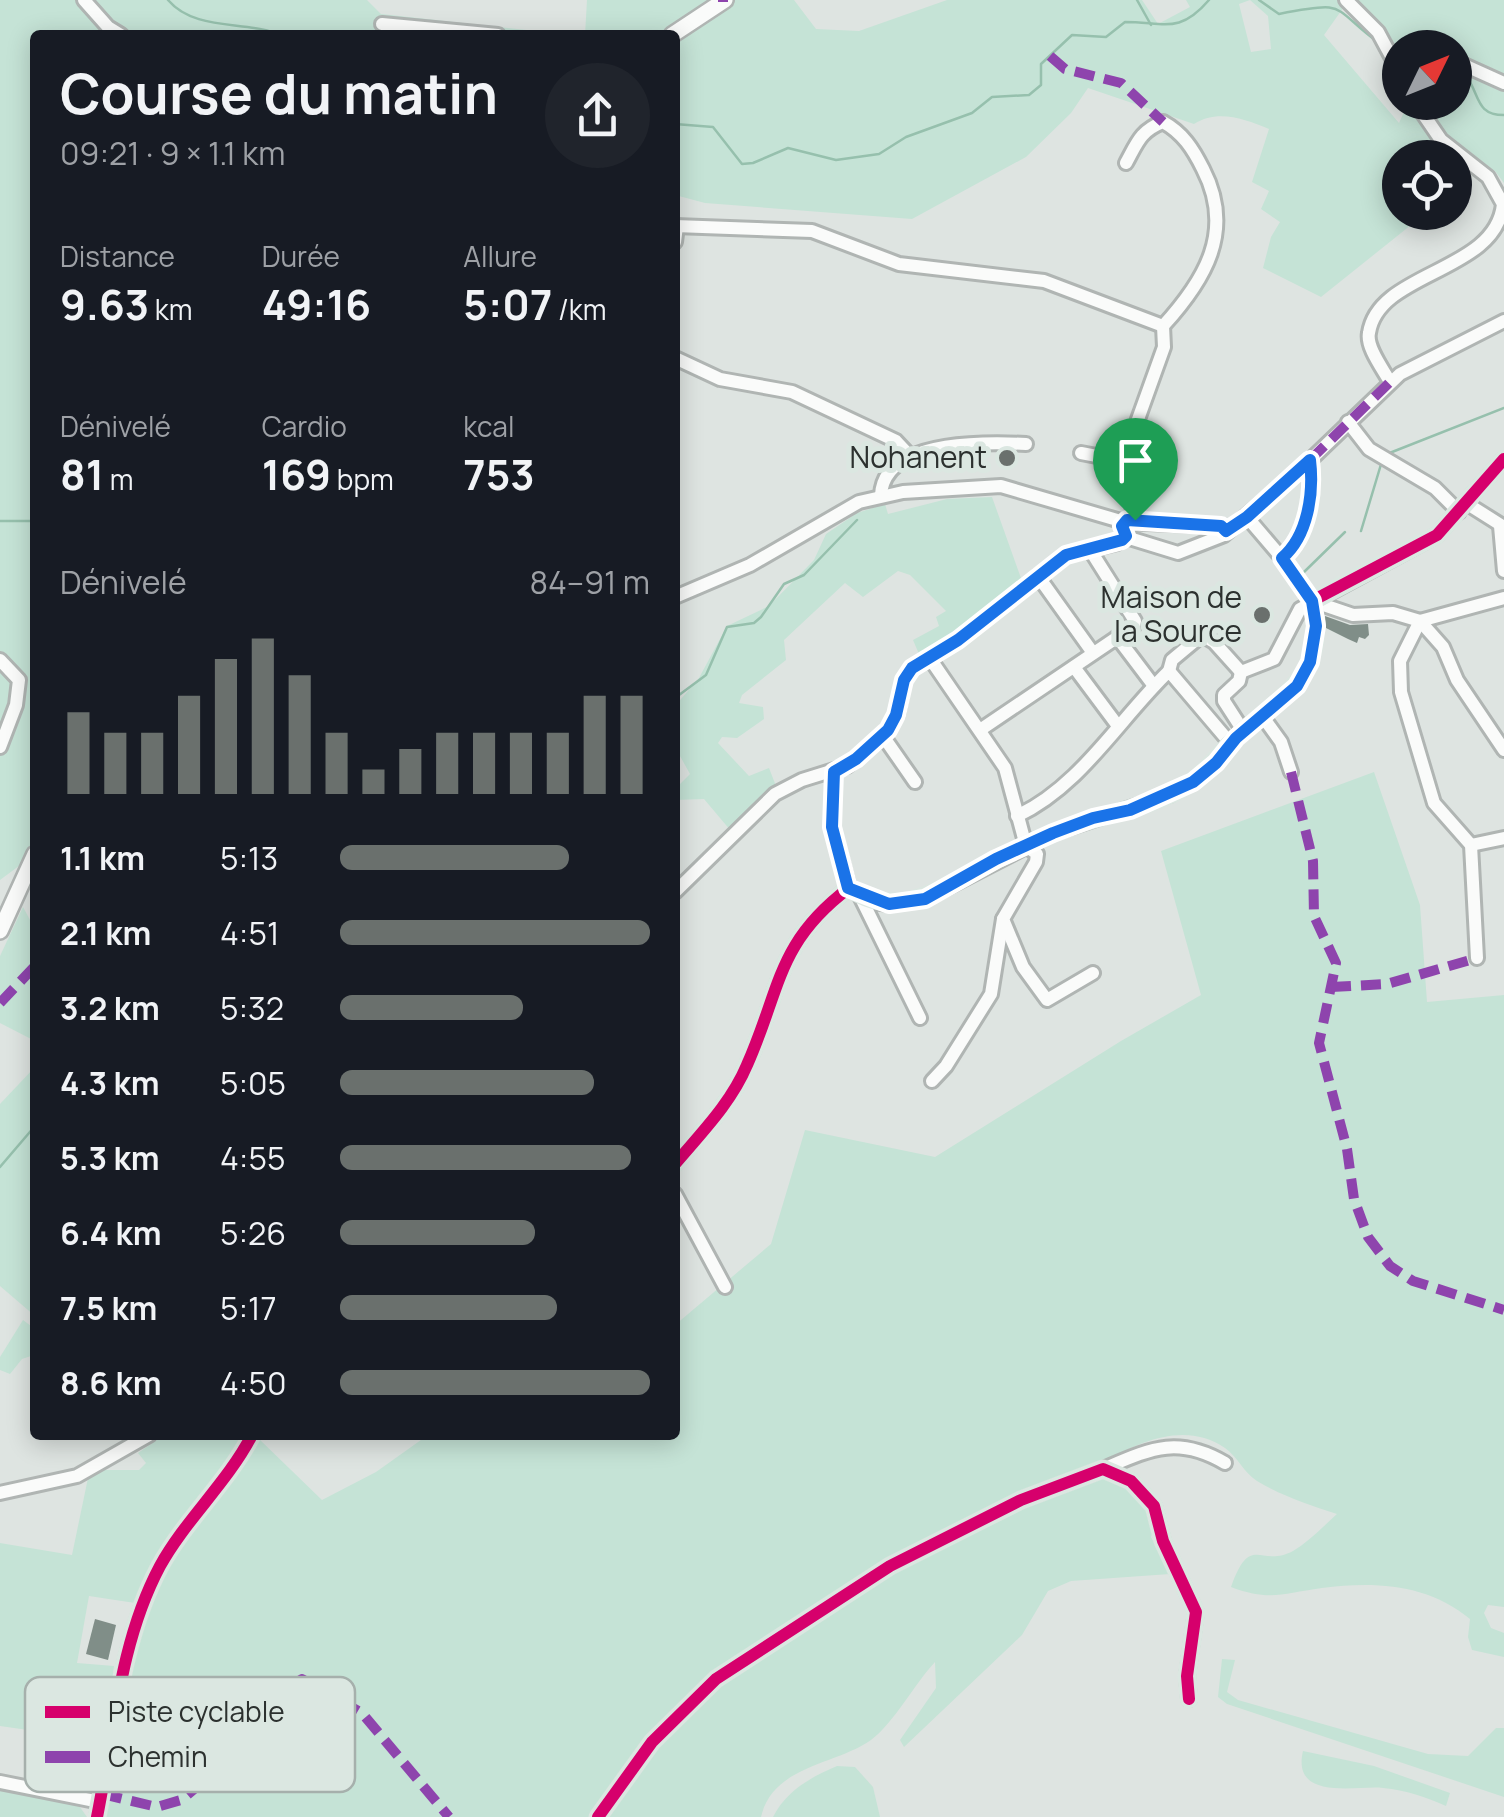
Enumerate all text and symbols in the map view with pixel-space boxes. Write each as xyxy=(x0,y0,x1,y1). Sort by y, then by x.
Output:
north arrow xyxy=(1382,30,1472,120)
map controls xyxy=(1382,30,1472,230)
text: Course du matin xyxy=(60,55,498,131)
button: share xyxy=(545,63,650,168)
text: 09:21 · 9 × 1.1 km xyxy=(60,131,285,175)
button: locate xyxy=(1382,140,1472,230)
text: Distance xyxy=(60,237,175,275)
text: Durée xyxy=(262,237,340,275)
text: Allure xyxy=(463,237,537,275)
text: 9.63 xyxy=(60,275,149,333)
text: 49:16 xyxy=(262,275,371,333)
text: 5:07 xyxy=(463,275,552,333)
text: km xyxy=(149,290,192,328)
text: /km xyxy=(552,290,606,328)
text: Dénivelé xyxy=(60,407,171,445)
text: Cardio xyxy=(262,407,347,445)
text: kcal xyxy=(463,407,514,445)
pin xyxy=(1093,418,1178,521)
icon: arrive xyxy=(1108,433,1163,488)
place label: Nohanent xyxy=(850,436,987,477)
text: 81 xyxy=(60,445,104,503)
text: 169 xyxy=(262,445,331,503)
text: 753 xyxy=(463,445,535,503)
marker: Nohanent xyxy=(996,447,1018,469)
text: m xyxy=(104,460,133,498)
text: bpm xyxy=(331,460,394,498)
text: Dénivelé xyxy=(60,560,187,604)
text: 84–91 m xyxy=(529,560,650,604)
place label: Maison de la Source xyxy=(1100,576,1242,651)
marker: Maison de la Source xyxy=(1251,604,1273,626)
text: 1.1 km xyxy=(60,836,145,880)
text: 5:13 xyxy=(220,836,278,880)
text: 2.1 km xyxy=(60,911,151,955)
text: 4:51 xyxy=(220,911,279,955)
text: 3.2 km xyxy=(60,986,160,1030)
text: 5:32 xyxy=(220,986,284,1030)
text: 4.3 km xyxy=(60,1061,160,1105)
text: 5:05 xyxy=(220,1061,286,1105)
text: 5.3 km xyxy=(60,1136,159,1180)
text: 4:55 xyxy=(220,1136,285,1180)
text: 6.4 km xyxy=(60,1211,161,1255)
text: 5:26 xyxy=(220,1211,286,1255)
text: 7.5 km xyxy=(60,1286,157,1330)
text: 5:17 xyxy=(220,1286,277,1330)
text: 8.6 km xyxy=(60,1361,162,1405)
text: 4:50 xyxy=(220,1361,286,1405)
legend xyxy=(25,1677,355,1792)
text: Piste cyclable xyxy=(108,1692,285,1730)
text: Chemin xyxy=(108,1737,208,1775)

